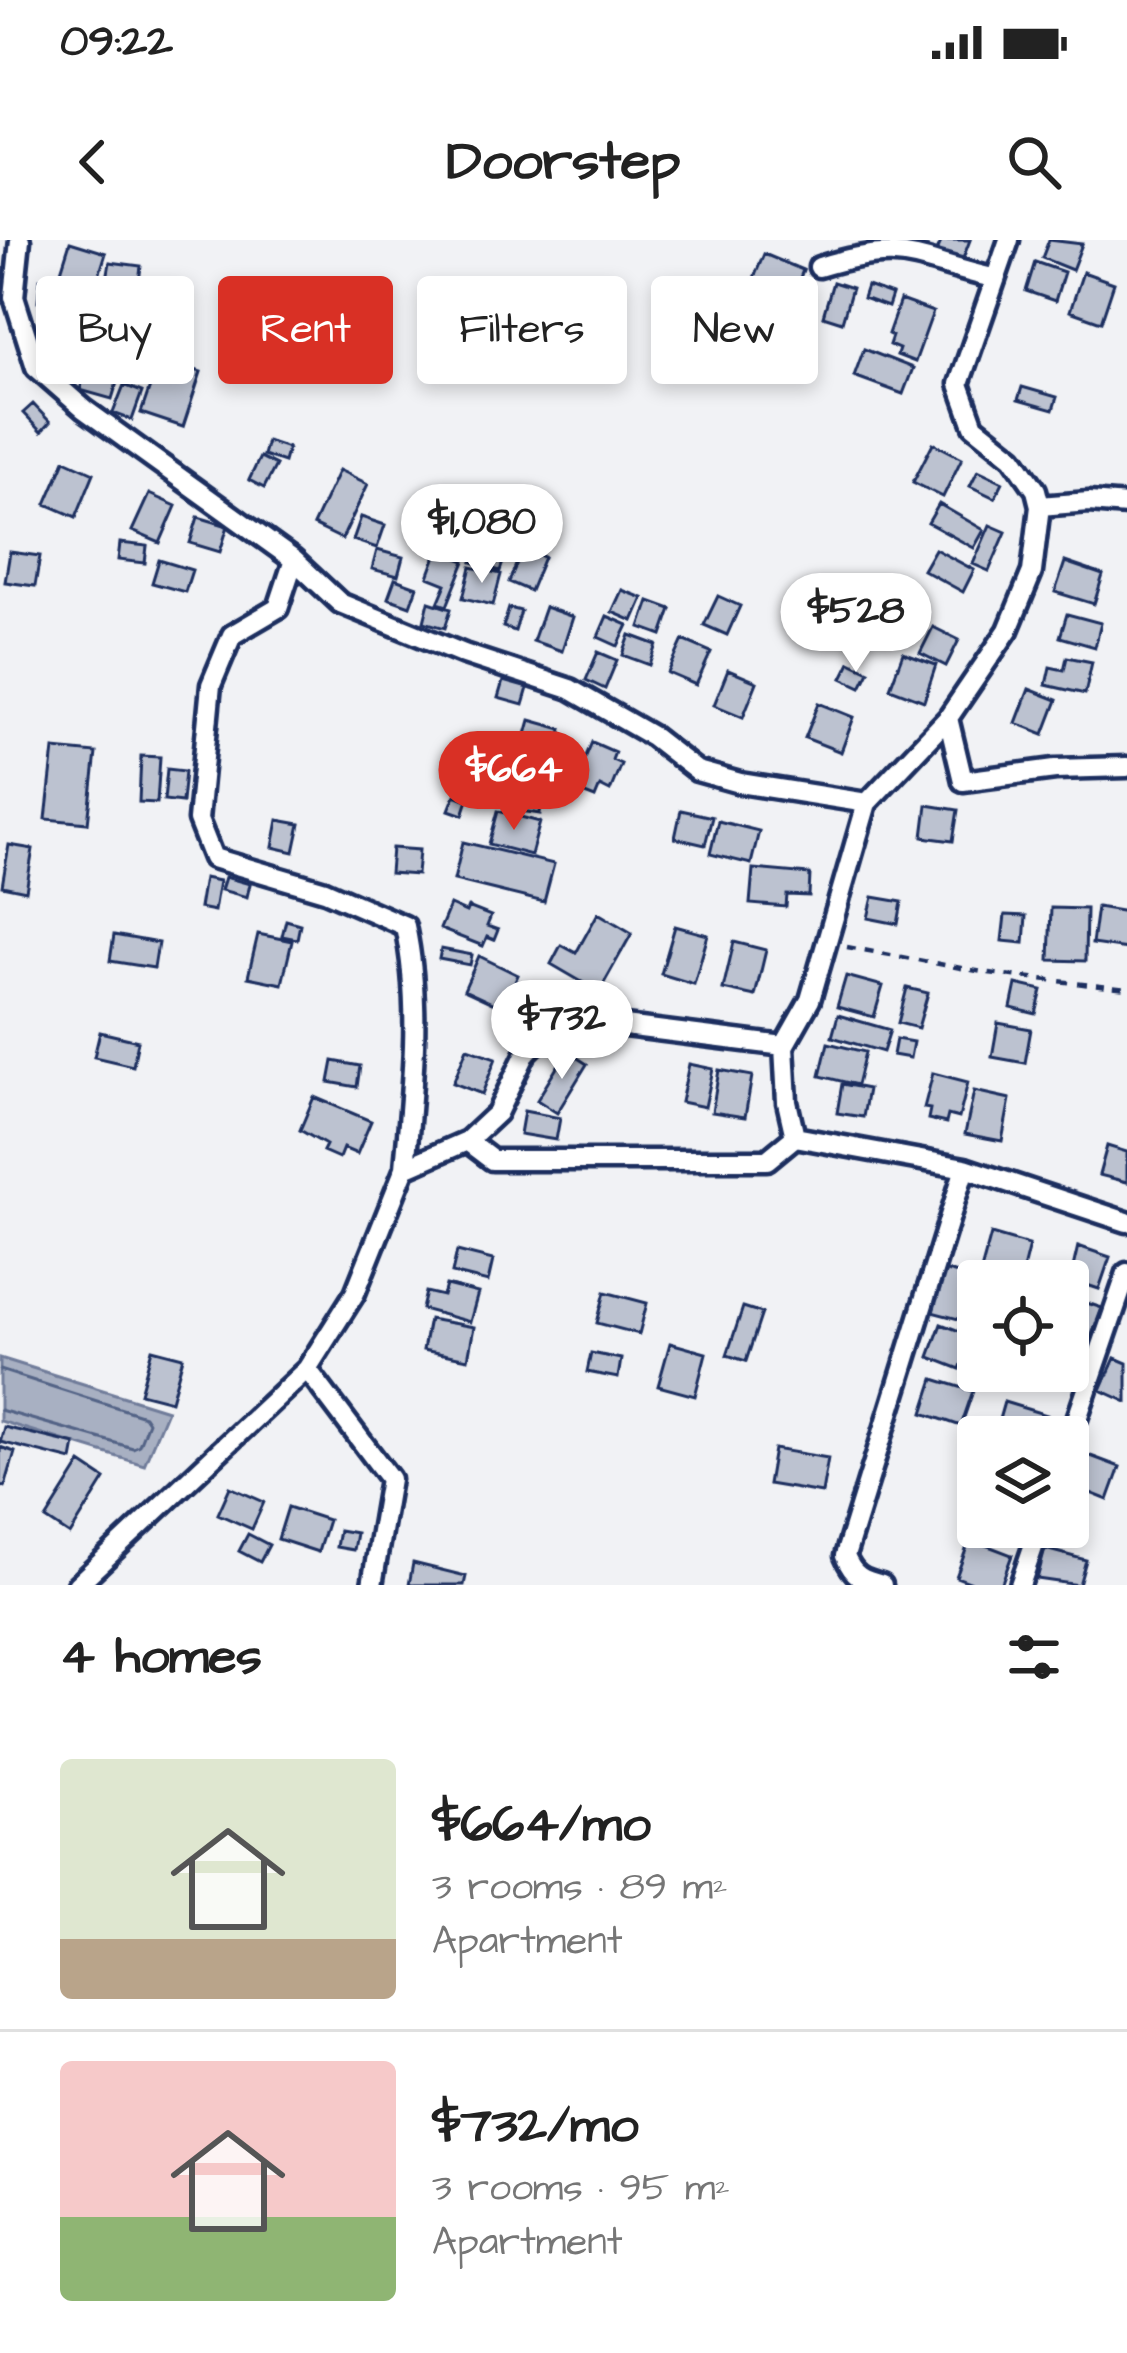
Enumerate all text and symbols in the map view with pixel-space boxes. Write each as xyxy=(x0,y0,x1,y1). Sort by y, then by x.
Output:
text: 09:22 xyxy=(60,11,173,73)
text: Doorstep xyxy=(447,125,680,200)
icon: back xyxy=(60,129,126,195)
icon: search xyxy=(1001,129,1067,195)
chip: Buy xyxy=(36,276,194,384)
chip: Rent xyxy=(218,276,393,384)
chip: Filters xyxy=(417,276,627,384)
chip: New xyxy=(651,276,818,384)
pin: $1,080 xyxy=(384,484,580,586)
text: $1,080 xyxy=(428,496,536,550)
pin: $528 xyxy=(785,573,927,675)
text: $528 xyxy=(808,585,904,639)
pin: $664 xyxy=(443,731,585,833)
text: $664 xyxy=(465,743,563,797)
pin: $732 xyxy=(491,980,633,1082)
text: $732 xyxy=(518,992,606,1046)
map controls xyxy=(957,1260,1089,1548)
button: locate xyxy=(957,1260,1089,1392)
button: layers xyxy=(957,1416,1089,1548)
text: 4 homes xyxy=(60,1622,262,1693)
icon: filters xyxy=(1001,1624,1067,1690)
text: $664/mo xyxy=(432,1790,651,1861)
icon: home xyxy=(156,1807,300,1951)
text: 3 rooms · 89 m² xyxy=(432,1861,728,1915)
text: Apartment xyxy=(432,1915,623,1969)
text: $732/mo xyxy=(432,2091,639,2162)
icon: home xyxy=(156,2109,300,2253)
text: 3 rooms · 95 m² xyxy=(432,2162,730,2216)
text: Apartment xyxy=(432,2216,623,2270)

